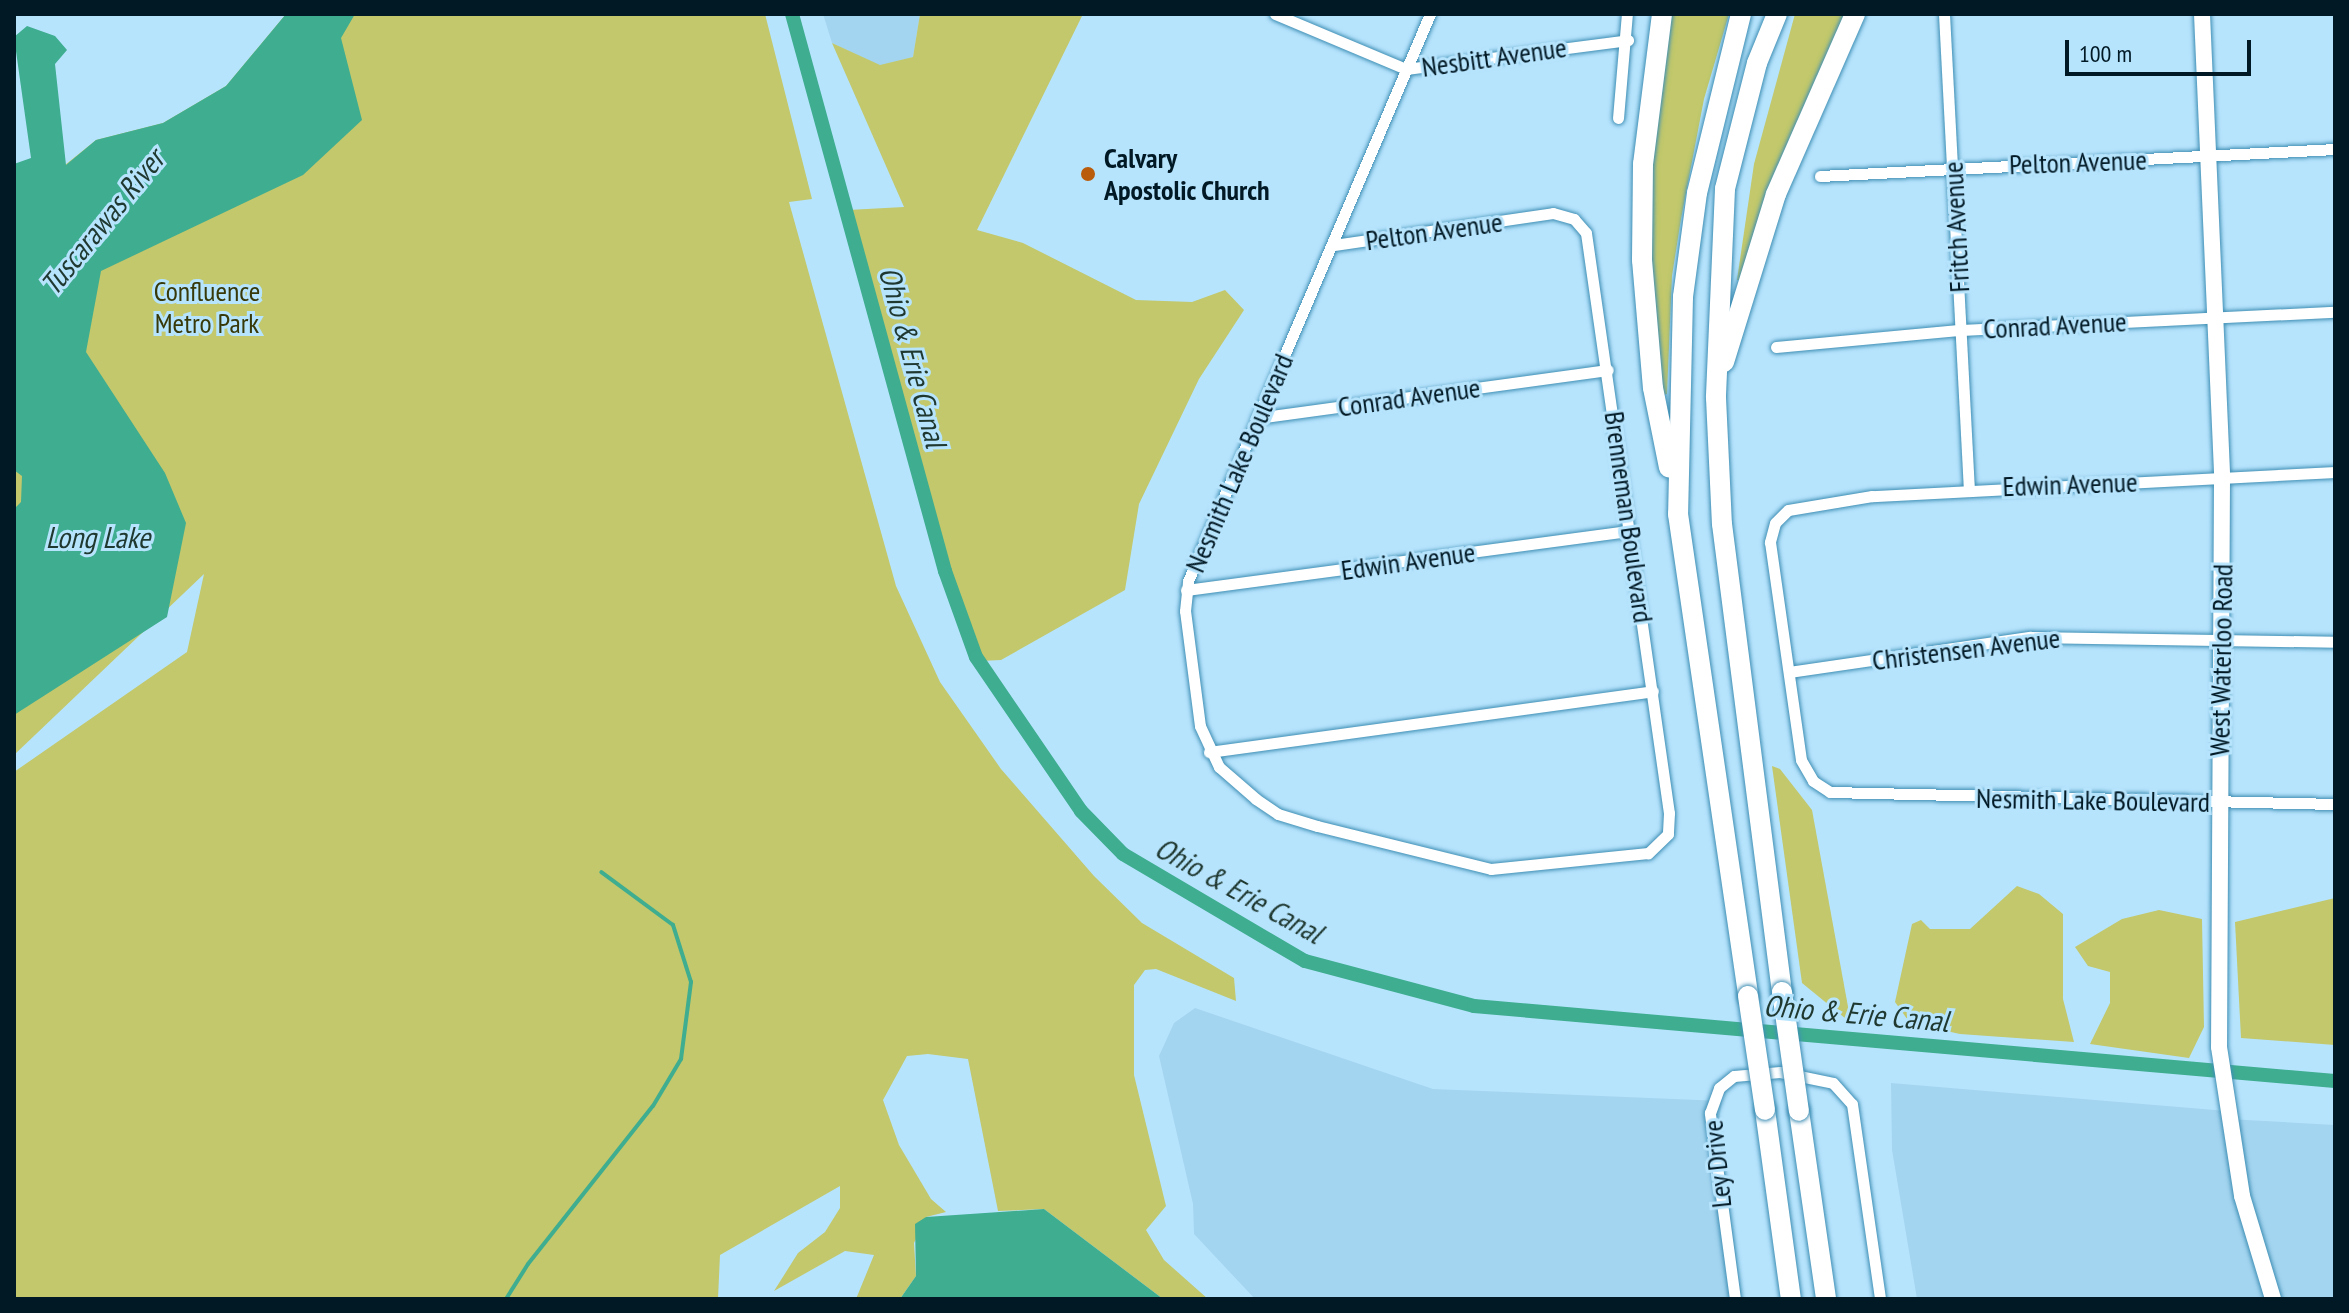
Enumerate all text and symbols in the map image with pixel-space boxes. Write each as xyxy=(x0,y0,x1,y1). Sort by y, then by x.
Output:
scale bar xyxy=(2069,24,2255,74)
street label: Nesbitt Avenue xyxy=(1419,30,1569,84)
text: 100 m xyxy=(2079,38,2132,69)
place label: Calvary Apostolic Church xyxy=(1104,141,1270,207)
water label: Tuscarawas River xyxy=(33,142,171,302)
street label: Pelton Avenue xyxy=(2008,143,2148,181)
street label: Fritch Avenue xyxy=(1936,160,1976,294)
marker: Calvary Apostolic Church xyxy=(1079,165,1097,183)
street label: Pelton Avenue xyxy=(1363,205,1505,257)
water label: Ohio & Erie Canal xyxy=(872,263,954,451)
park label: Confluence Metro Park xyxy=(154,274,260,340)
street label: Conrad Avenue xyxy=(1982,304,2128,346)
street label: Nesmith Lake Boulevard xyxy=(1178,349,1300,577)
street label: Conrad Avenue xyxy=(1335,370,1483,424)
street label: Brenneman Boulevard xyxy=(1598,409,1660,625)
street label: Edwin Avenue xyxy=(2002,465,2138,503)
water label: Long Lake xyxy=(46,519,150,555)
street label: Edwin Avenue xyxy=(1338,535,1478,587)
street label: West Waterloo Road xyxy=(2203,563,2239,757)
street label: Christensen Avenue xyxy=(1870,621,2062,677)
street label: Nesmith Lake Boulevard xyxy=(1976,781,2210,819)
water label: Ohio & Erie Canal xyxy=(1149,829,1329,951)
water label: Ohio & Erie Canal xyxy=(1762,987,1950,1039)
street label: Ley Drive xyxy=(1696,1118,1738,1210)

